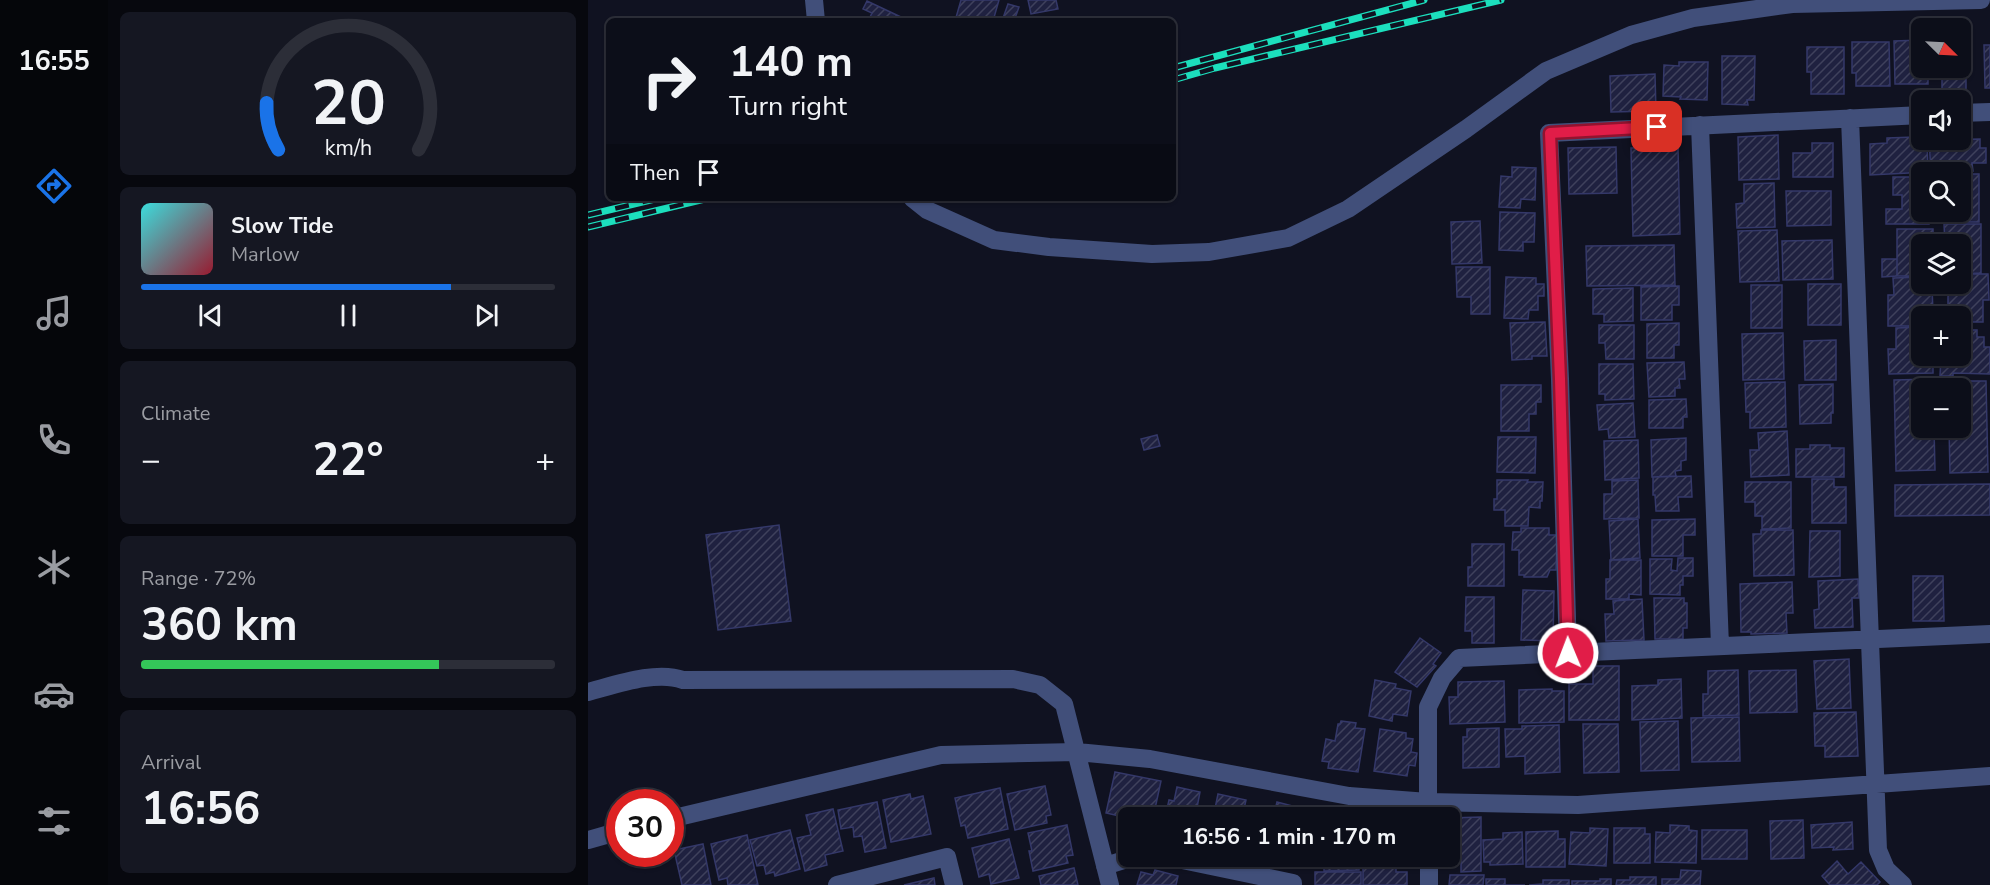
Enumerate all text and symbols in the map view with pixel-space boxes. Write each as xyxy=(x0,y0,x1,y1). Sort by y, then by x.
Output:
north arrow xyxy=(1911,18,1971,78)
map controls xyxy=(1911,18,1971,438)
text: 140 m xyxy=(729,34,853,91)
icon: right xyxy=(630,42,708,120)
text: 16:55 xyxy=(18,43,90,80)
text: 20 xyxy=(311,61,385,146)
text: Turn right xyxy=(729,88,847,125)
button: sound xyxy=(1911,90,1971,150)
pin xyxy=(1631,101,1682,152)
icon: arrive xyxy=(1640,110,1673,143)
text: km/h xyxy=(324,134,372,164)
icon: arrive xyxy=(692,156,725,189)
text: Then xyxy=(630,158,680,188)
button: search xyxy=(1911,162,1971,222)
icon: directions xyxy=(33,165,75,207)
text: Slow Tide xyxy=(231,211,333,241)
button: layers xyxy=(1911,234,1971,294)
text: Marlow xyxy=(231,241,299,268)
icon: music xyxy=(33,292,75,334)
icon: previous xyxy=(194,299,227,332)
icon: pause xyxy=(332,299,365,332)
icon: next xyxy=(470,299,503,332)
button: + xyxy=(1911,306,1971,366)
button: − xyxy=(1911,378,1971,438)
text: Climate xyxy=(141,400,210,427)
icon: phone xyxy=(33,419,75,461)
text: 22° xyxy=(312,430,384,491)
text: − xyxy=(141,438,161,483)
text: + xyxy=(535,438,555,483)
icon: climate xyxy=(33,546,75,588)
text: Range · 72% xyxy=(141,565,256,592)
text: 360 km xyxy=(141,595,298,656)
position arrow xyxy=(1536,621,1600,685)
icon: car xyxy=(33,673,75,715)
text: Arrival xyxy=(141,749,201,776)
text: 16:56 xyxy=(141,779,260,840)
speed limit sign: 30 xyxy=(606,789,684,867)
icon: filters xyxy=(33,800,75,842)
text: 16:56 · 1 min · 170 m xyxy=(1182,822,1396,852)

